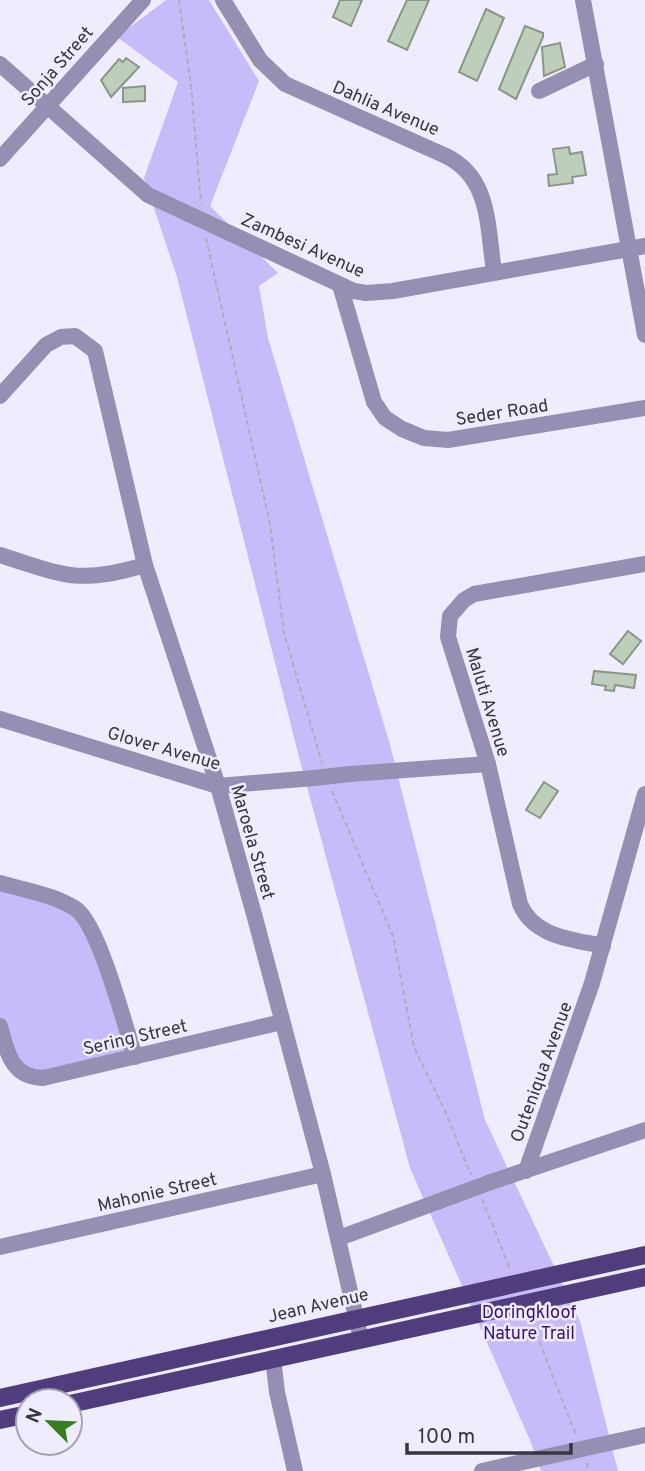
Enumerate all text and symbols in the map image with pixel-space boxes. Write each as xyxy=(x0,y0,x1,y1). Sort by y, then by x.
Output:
street label: Sonja Street xyxy=(17,22,99,112)
street label: Dahlia Avenue xyxy=(328,77,442,142)
street label: Zambesi Avenue xyxy=(237,209,368,284)
street label: Seder Road xyxy=(454,395,550,432)
street label: Maluti Avenue xyxy=(459,645,514,760)
street label: Glover Avenue xyxy=(104,722,223,777)
street label: Maroela Street xyxy=(224,782,279,902)
street label: Outeniqua Avenue xyxy=(506,999,579,1146)
street label: Sering Street xyxy=(81,1015,190,1062)
street label: Mahonie Street xyxy=(95,1169,219,1218)
street label: Jean Avenue xyxy=(266,1284,371,1329)
park label: Doringkloof Nature Trail xyxy=(482,1302,576,1346)
north arrow xyxy=(14,1387,84,1457)
text: N xyxy=(22,1405,49,1427)
scale bar xyxy=(407,1412,572,1456)
text: 100 m xyxy=(418,1424,475,1451)

